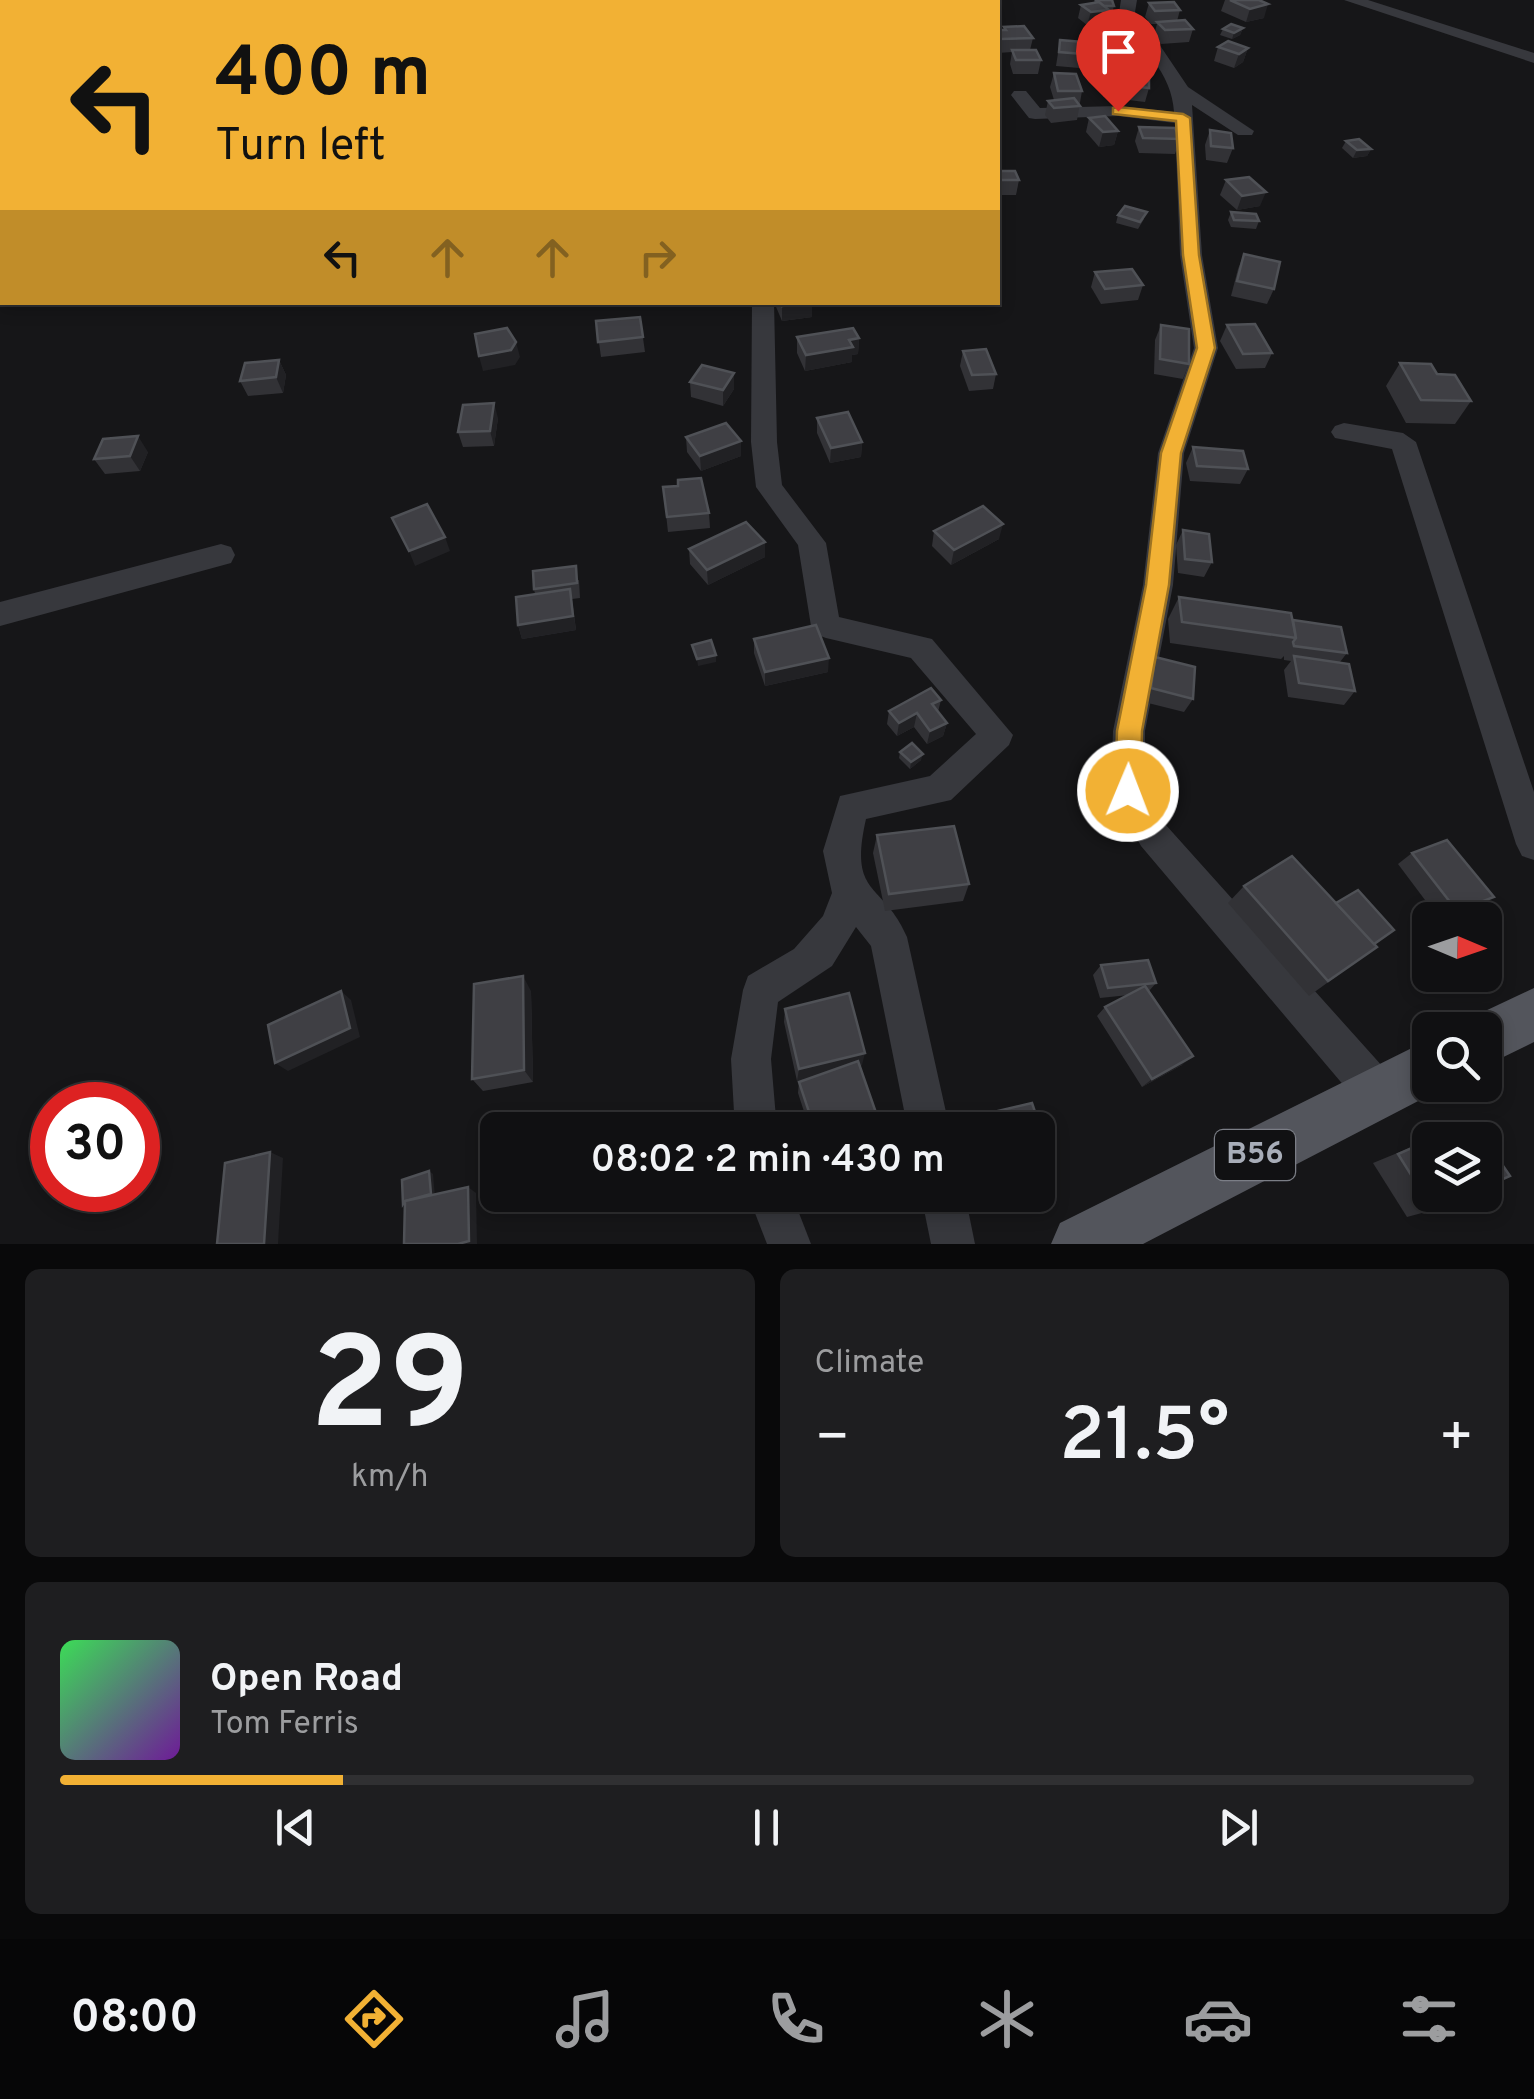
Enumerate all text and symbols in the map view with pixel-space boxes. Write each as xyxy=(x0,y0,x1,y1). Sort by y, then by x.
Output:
pin xyxy=(1076,9,1161,112)
icon: arrive xyxy=(1091,24,1146,79)
text: 400 m xyxy=(215,32,431,121)
icon: left xyxy=(50,40,180,170)
text: Turn left xyxy=(215,119,386,176)
icon: left xyxy=(315,230,370,285)
icon: ahead xyxy=(420,230,475,285)
icon: ahead xyxy=(525,230,580,285)
icon: right xyxy=(630,230,685,285)
position arrow xyxy=(1076,739,1180,843)
north arrow xyxy=(1412,902,1502,992)
map controls xyxy=(1412,902,1502,1212)
button: search xyxy=(1412,1012,1502,1102)
speed limit sign: 30 xyxy=(30,1082,160,1212)
button: layers xyxy=(1412,1122,1502,1212)
road number: B56 xyxy=(1215,1130,1295,1180)
text: 08:02 · 2 min · 430 m xyxy=(590,1137,945,1186)
text: 29 xyxy=(310,1310,469,1475)
text: Climate xyxy=(815,1344,924,1384)
text: 21.5° xyxy=(1059,1392,1229,1487)
text: − xyxy=(815,1405,850,1475)
text: + xyxy=(1439,1405,1474,1475)
text: km/h xyxy=(351,1458,429,1498)
text: Open Road xyxy=(210,1656,403,1705)
text: Tom Ferris xyxy=(210,1705,359,1745)
icon: previous xyxy=(268,1800,323,1855)
icon: pause xyxy=(739,1800,794,1855)
icon: next xyxy=(1211,1800,1266,1855)
icon: directions xyxy=(339,1984,409,2054)
icon: music xyxy=(550,1984,620,2054)
icon: phone xyxy=(761,1984,831,2054)
icon: climate xyxy=(972,1984,1042,2054)
icon: car xyxy=(1183,1984,1253,2054)
icon: filters xyxy=(1394,1984,1464,2054)
text: 08:00 xyxy=(70,1991,199,2048)

